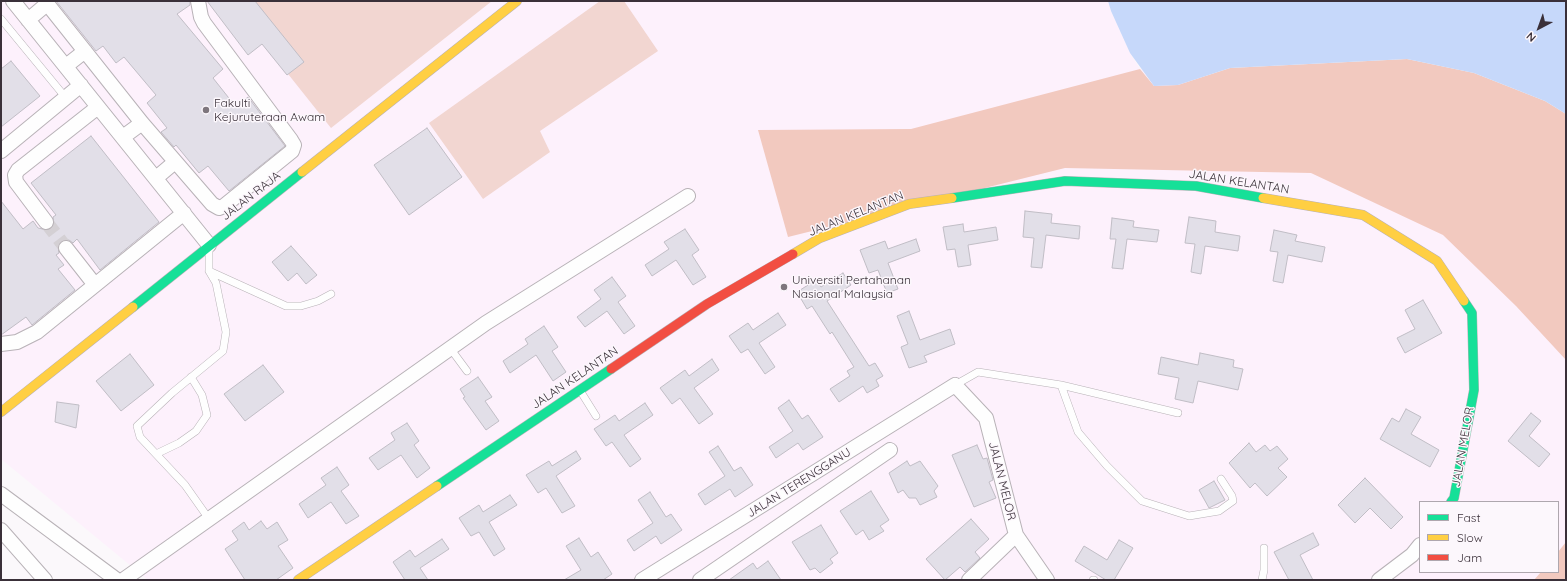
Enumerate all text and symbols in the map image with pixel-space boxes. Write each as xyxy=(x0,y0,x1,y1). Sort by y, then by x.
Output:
north arrow xyxy=(1519,8,1559,48)
text: N xyxy=(1523,29,1539,45)
place label: Fakulti Kejuruteraan Awam xyxy=(214,96,325,124)
marker: Fakulti Kejuruteraan Awam xyxy=(201,105,211,115)
street label: JALAN KELANTAN xyxy=(1188,167,1290,197)
street label: JALAN RAJA xyxy=(219,169,283,223)
street label: JALAN KELANTAN xyxy=(806,188,906,240)
place label: Universiti Pertahanan Nasional Malaysia xyxy=(792,273,911,301)
marker: Universiti Pertahanan Nasional Malaysia xyxy=(779,282,789,292)
street label: JALAN KELANTAN xyxy=(529,344,621,412)
street label: JALAN MELOR xyxy=(1449,406,1477,488)
street label: JALAN MELOR xyxy=(985,440,1019,522)
street label: JALAN TERENGGANU xyxy=(744,445,854,521)
legend xyxy=(1419,501,1559,573)
text: Fast xyxy=(1457,510,1481,525)
text: Slow xyxy=(1457,530,1483,545)
text: Jam xyxy=(1457,550,1482,565)

